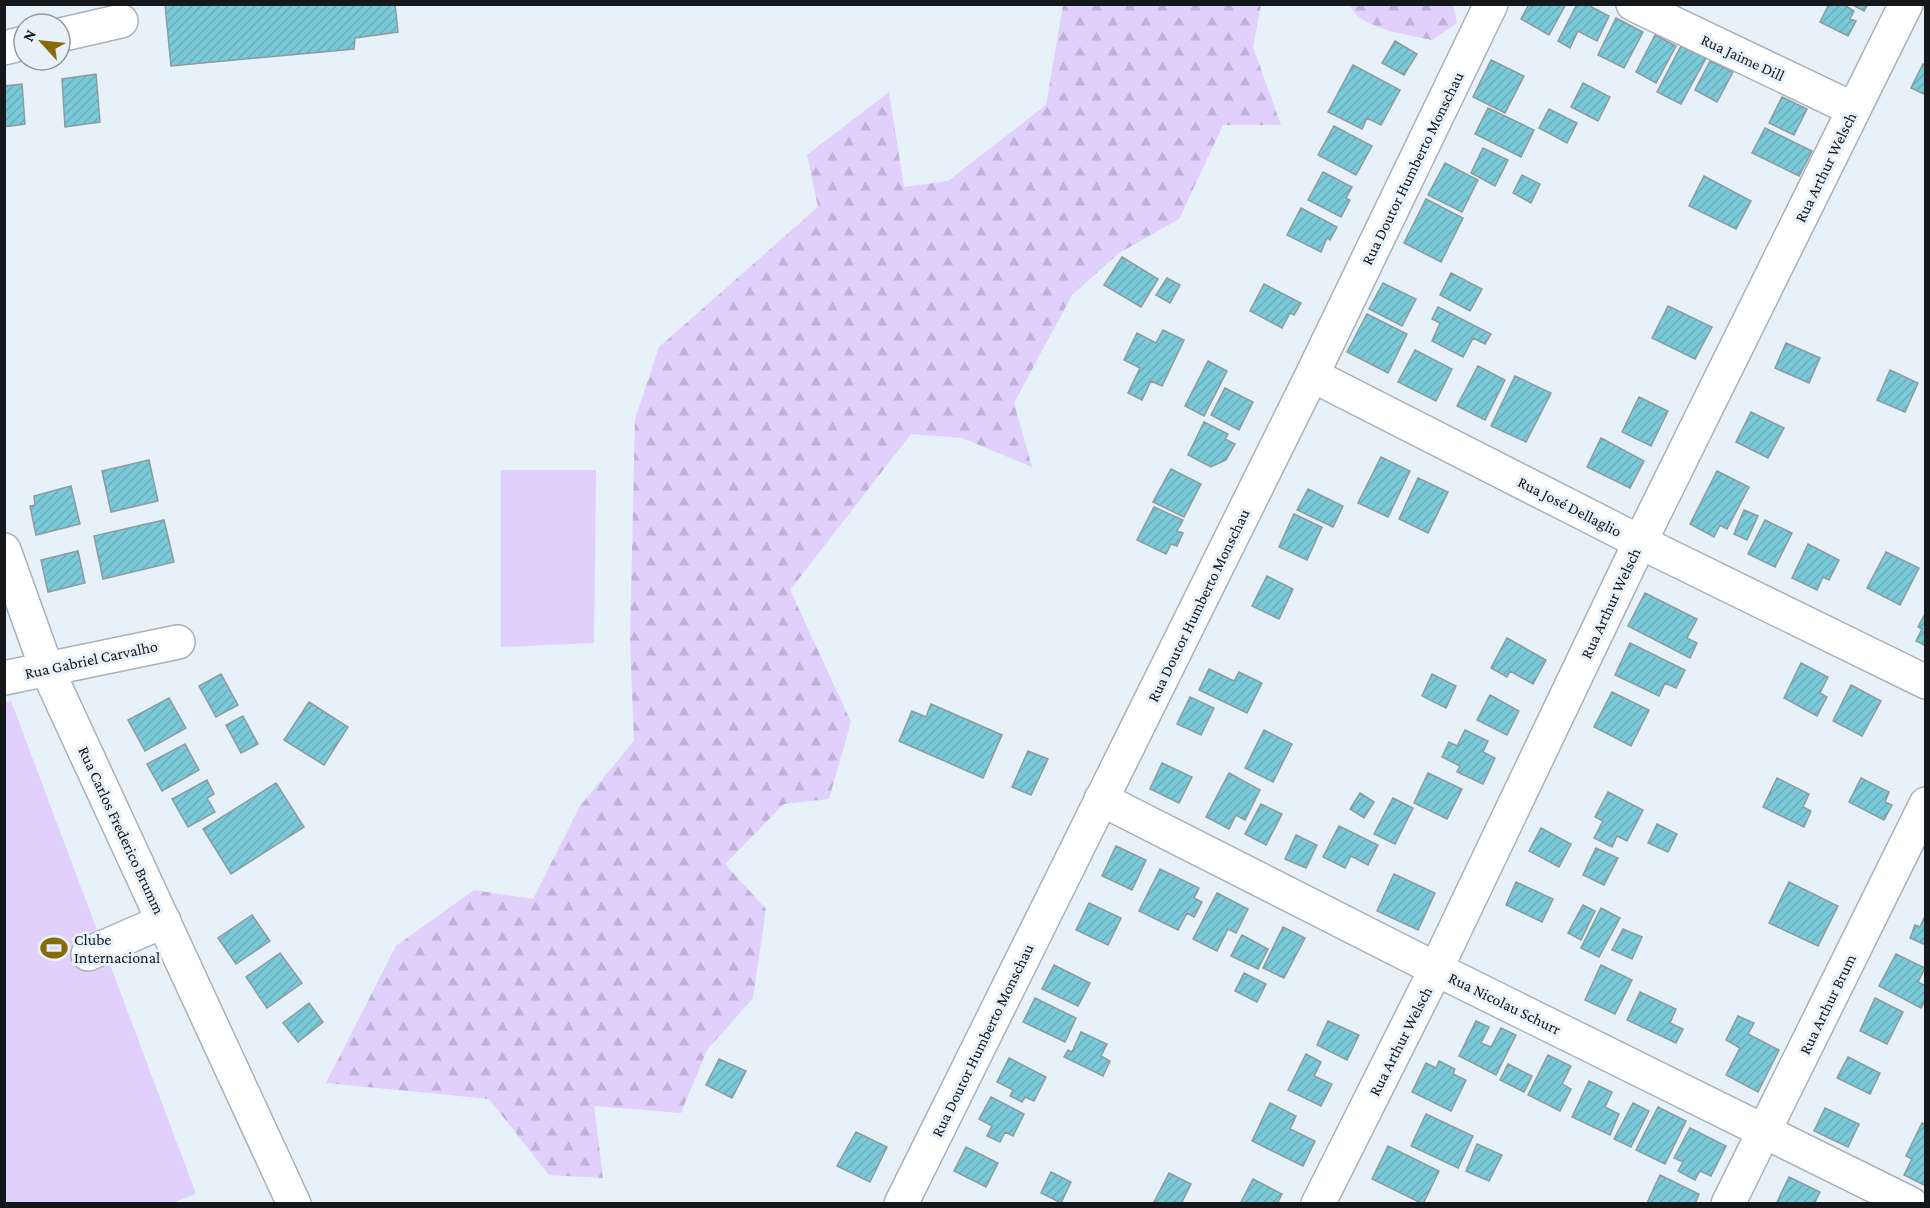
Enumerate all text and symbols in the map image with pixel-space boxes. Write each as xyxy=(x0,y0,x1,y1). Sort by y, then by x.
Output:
north arrow xyxy=(12,12,72,72)
text: N xyxy=(19,27,39,44)
street label: Rua Jaime Dill xyxy=(1698,31,1787,85)
street label: Rua Doutor Humberto Monschau xyxy=(1358,69,1467,267)
street label: Rua Arthur Welsch xyxy=(1791,109,1860,225)
street label: Rua José Dellaglio xyxy=(1515,473,1625,541)
street label: Rua Doutor Humberto Monschau xyxy=(1144,506,1253,704)
street label: Rua Arthur Welsch xyxy=(1577,545,1644,661)
street label: Rua Gabriel Carvalho xyxy=(23,637,159,682)
street label: Rua Carlos Frederico Brumm xyxy=(75,744,168,917)
place label: Clube Internacional xyxy=(74,931,160,966)
sports icon: Clube Internacional xyxy=(39,933,69,963)
street label: Rua Doutor Humberto Monschau xyxy=(928,941,1037,1139)
street label: Rua Arthur Brum xyxy=(1796,951,1859,1057)
street label: Rua Nicolau Schurr xyxy=(1446,969,1564,1038)
street label: Rua Arthur Welsch xyxy=(1366,984,1435,1099)

